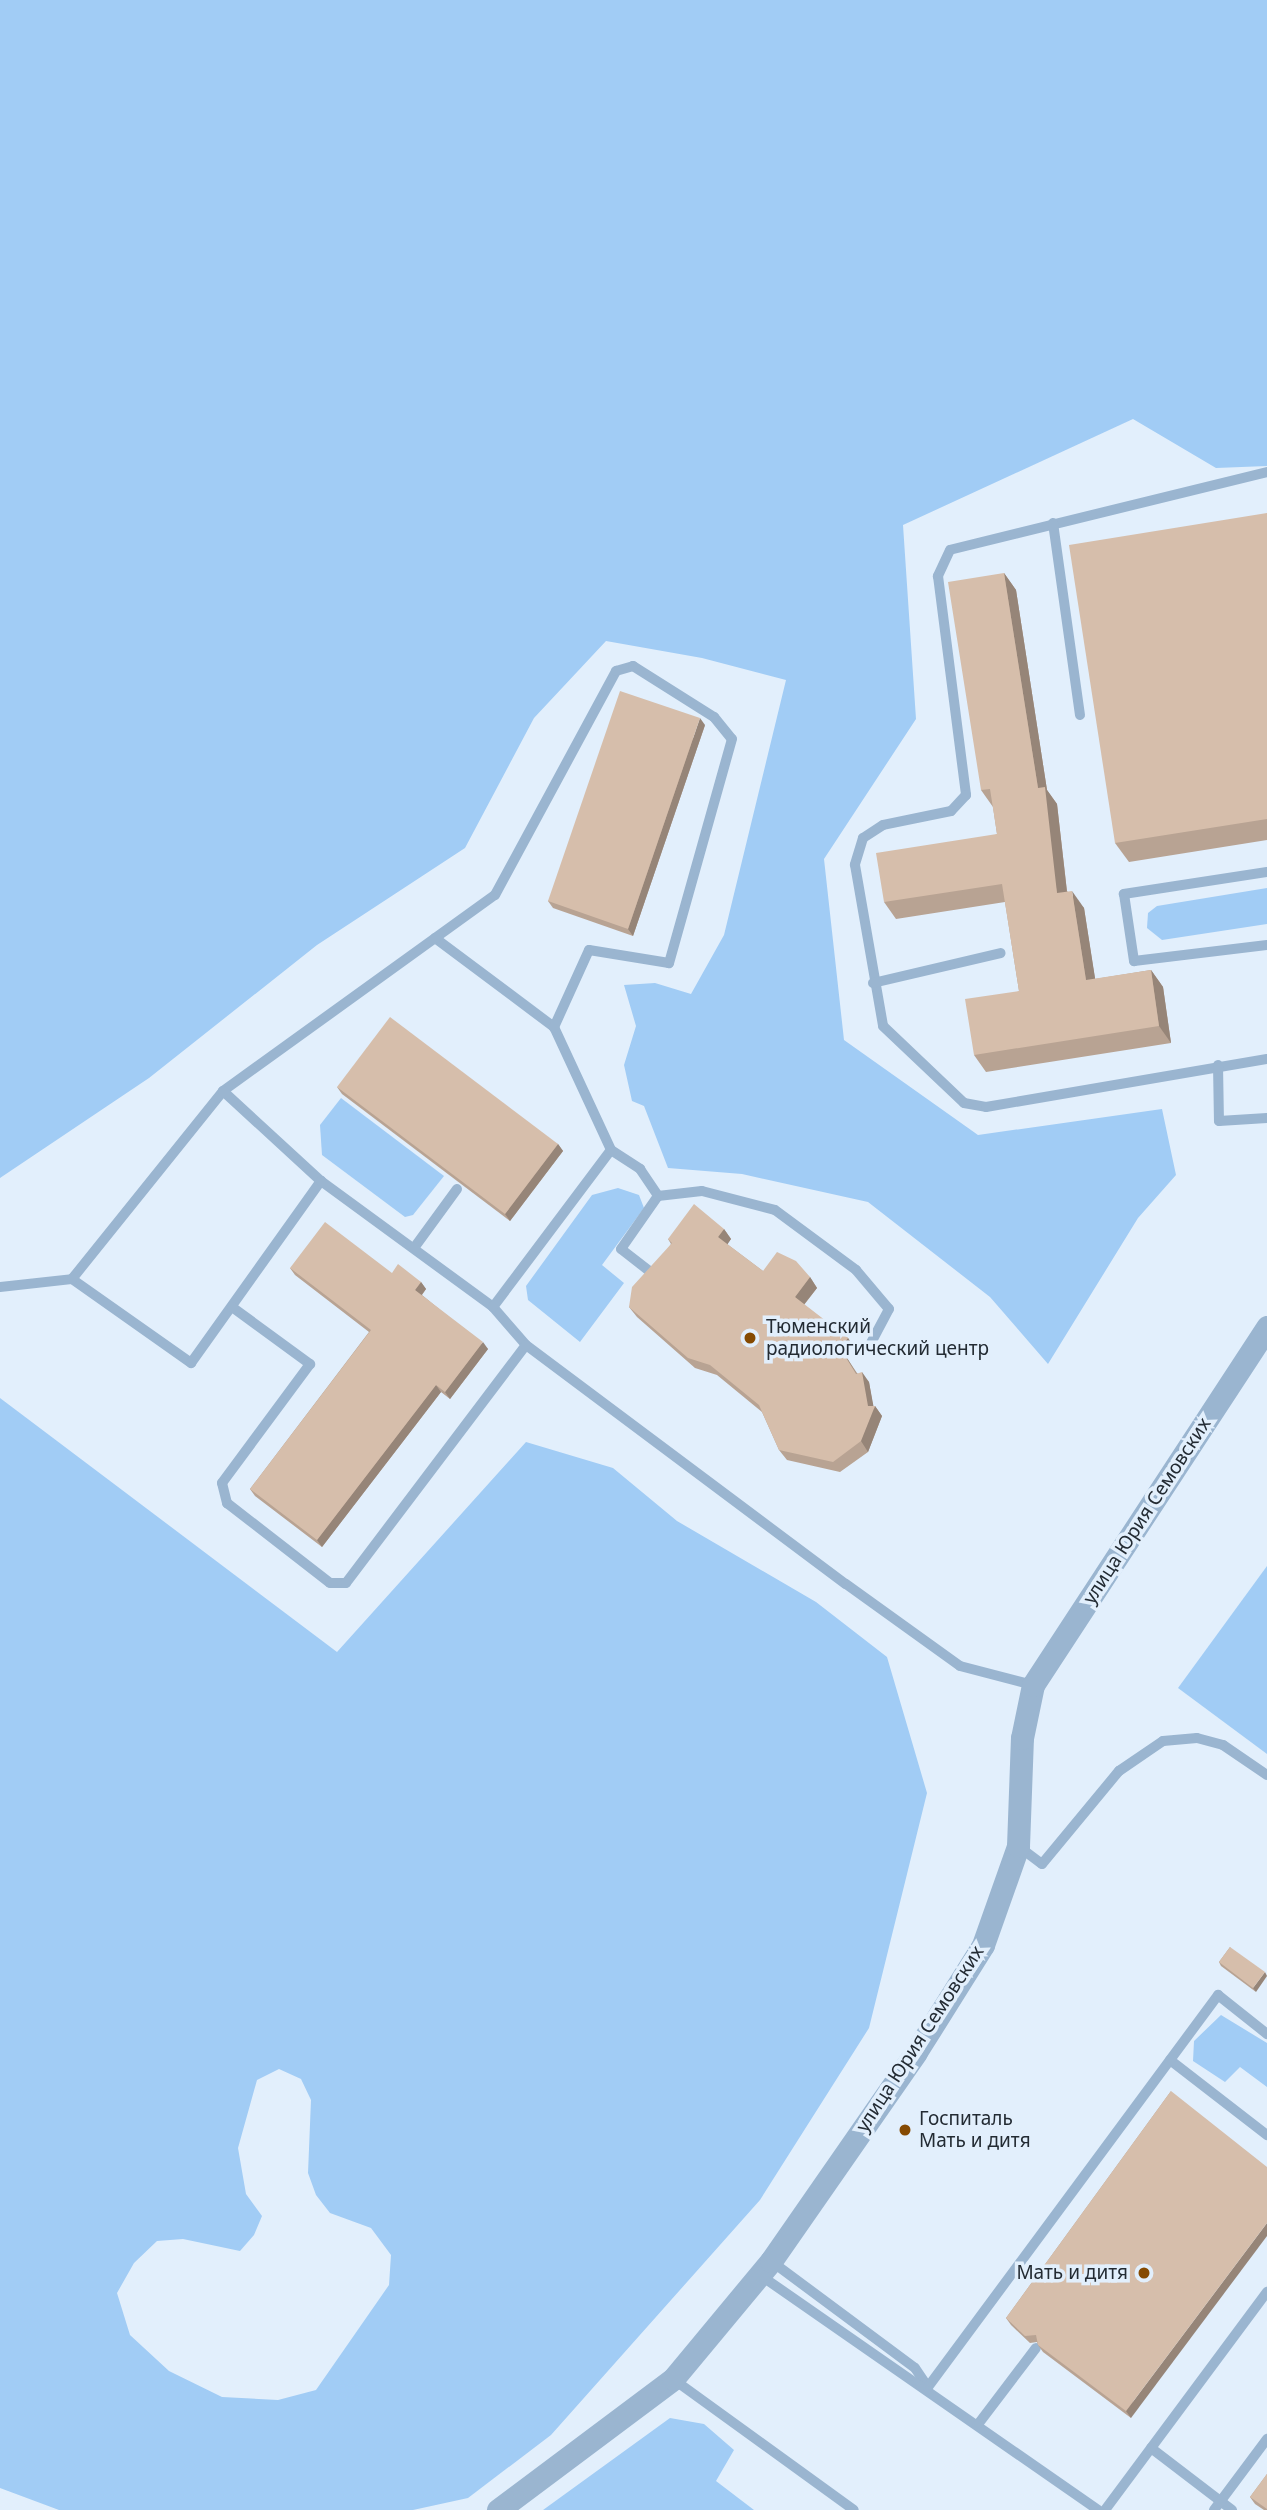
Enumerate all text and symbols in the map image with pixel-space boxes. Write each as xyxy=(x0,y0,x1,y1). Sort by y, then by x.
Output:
place label: Тюменский радиологический центр xyxy=(766,1316,989,1360)
marker: Тюменский радиологический центр xyxy=(740,1328,760,1348)
street label: улица Юрия Семовских xyxy=(1078,1414,1216,1608)
street label: улица Юрия Семовских xyxy=(851,1942,989,2136)
place label: Госпиталь Мать и дитя xyxy=(919,2108,1031,2152)
marker: Госпиталь Мать и дитя xyxy=(897,2122,913,2138)
place label: Мать и дитя xyxy=(1016,2262,1128,2284)
marker: Мать и дитя xyxy=(1134,2263,1154,2283)

